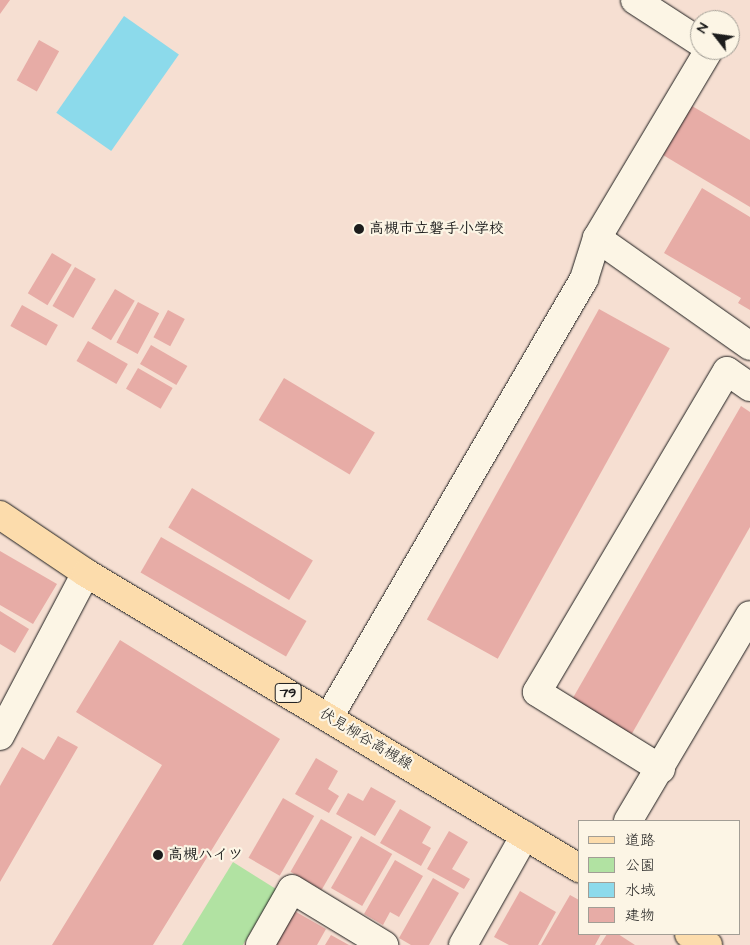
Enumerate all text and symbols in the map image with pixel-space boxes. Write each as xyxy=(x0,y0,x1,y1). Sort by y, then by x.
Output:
north arrow xyxy=(690,10,740,60)
text: N xyxy=(692,19,714,37)
place label: 高槻市立磐手小学校 xyxy=(369,220,504,238)
marker: 高槻市立磐手小学校 xyxy=(353,223,365,235)
road number: 79 xyxy=(274,681,302,704)
street label: 伏見柳谷高槻線 xyxy=(316,704,416,774)
legend xyxy=(578,820,740,935)
text: 道路 xyxy=(625,830,655,851)
place label: 高槻ハイツ xyxy=(168,846,243,864)
marker: 高槻ハイツ xyxy=(152,849,164,861)
text: 公園 xyxy=(625,855,655,876)
text: 水域 xyxy=(625,880,655,901)
text: 建物 xyxy=(625,905,655,926)

